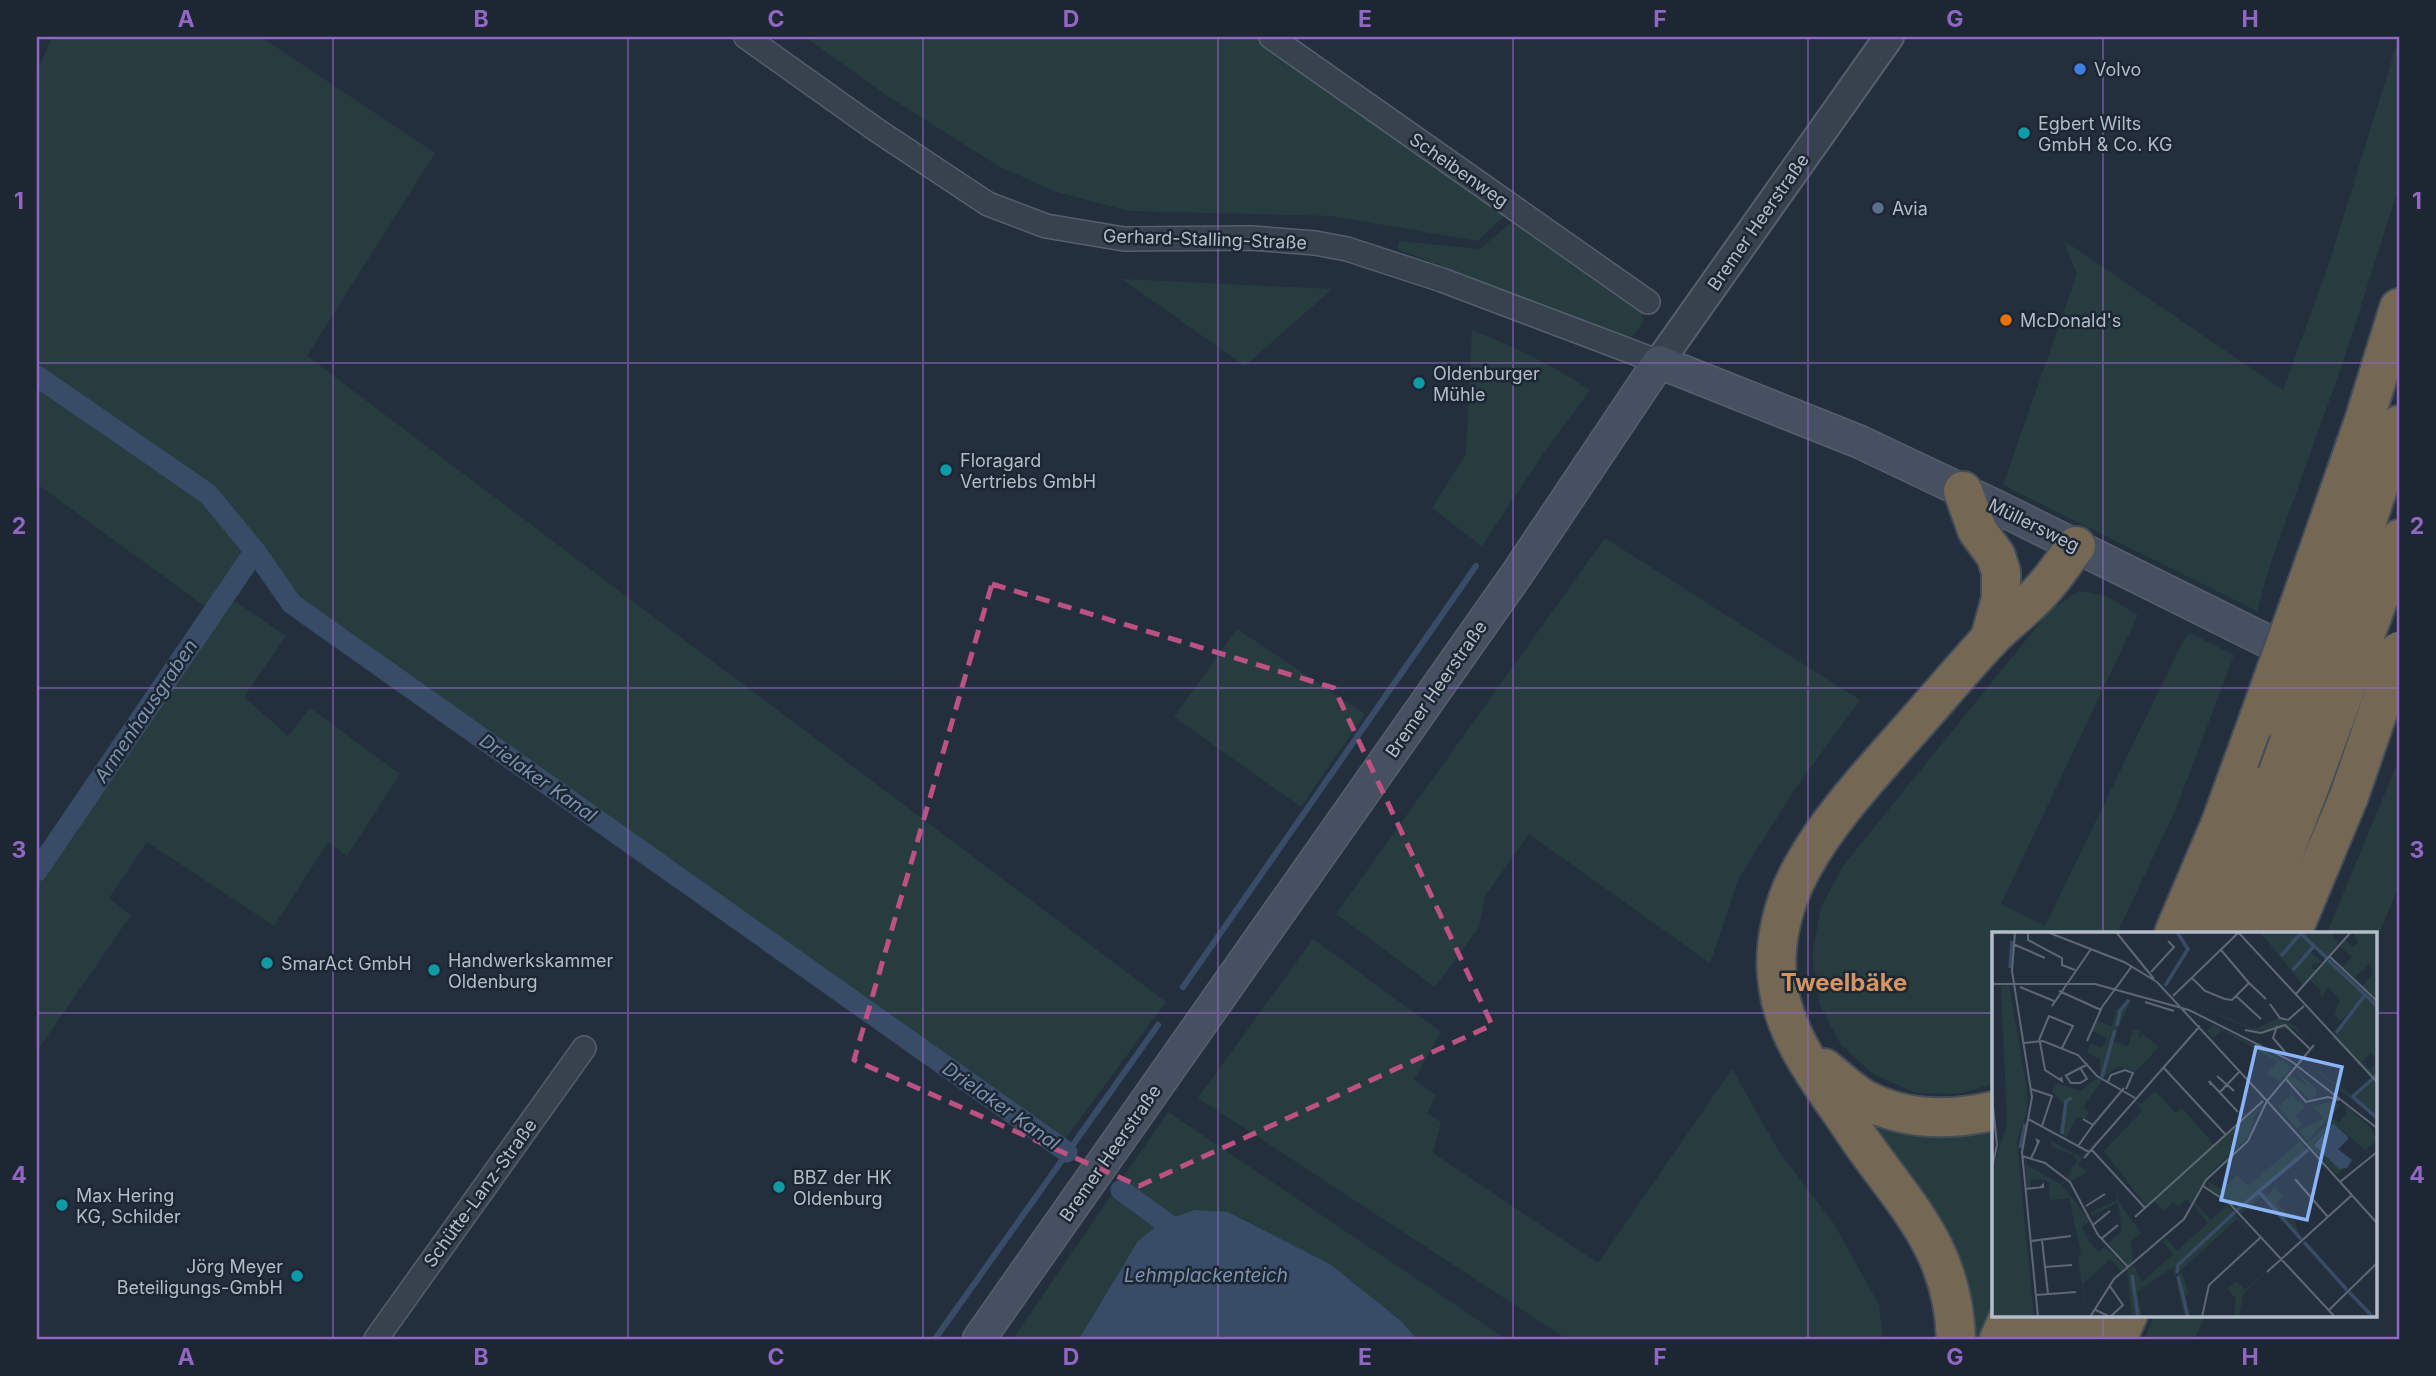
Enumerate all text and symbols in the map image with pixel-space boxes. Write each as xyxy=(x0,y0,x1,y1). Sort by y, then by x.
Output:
text: A xyxy=(177,5,195,33)
text: B xyxy=(473,5,489,33)
text: C xyxy=(767,5,785,33)
text: D xyxy=(1063,5,1079,33)
text: E xyxy=(1358,5,1372,33)
text: F xyxy=(1653,5,1667,33)
text: G xyxy=(1946,5,1964,33)
text: H xyxy=(2241,5,2259,33)
place label: Volvo xyxy=(2094,59,2141,80)
marker: Volvo xyxy=(2072,61,2088,77)
place label: Egbert Wilts GmbH & Co. KG xyxy=(2038,113,2172,155)
marker: Egbert Wilts GmbH & Co. KG xyxy=(2016,125,2032,141)
street label: Scheibenweg xyxy=(1406,128,1512,212)
street label: Bremer Heerstraße xyxy=(1703,150,1813,294)
text: 1 xyxy=(14,187,24,215)
text: 1 xyxy=(2412,187,2422,215)
place label: Avia xyxy=(1892,198,1928,219)
marker: Avia xyxy=(1870,200,1886,216)
street label: Gerhard-Stalling-Straße xyxy=(1103,225,1307,253)
place label: McDonald's xyxy=(2020,310,2121,331)
marker: McDonald's xyxy=(1998,312,2014,328)
place label: Oldenburger Mühle xyxy=(1433,363,1540,405)
marker: Oldenburger Mühle xyxy=(1411,375,1427,391)
place label: Floragard Vertriebs GmbH xyxy=(960,450,1096,492)
marker: Floragard Vertriebs GmbH xyxy=(938,462,954,478)
street label: Müllersweg xyxy=(1985,494,2083,556)
text: 2 xyxy=(12,512,26,540)
text: 2 xyxy=(2410,512,2424,540)
street label: Bremer Heerstraße xyxy=(1381,617,1491,761)
water label: Armenhausgraben xyxy=(89,635,202,788)
water label: Drielaker Kanal xyxy=(475,729,601,827)
text: 3 xyxy=(12,836,26,864)
text: 3 xyxy=(2410,836,2424,864)
inset map xyxy=(1992,932,2376,1316)
place label: Handwerkskammer Oldenburg xyxy=(448,950,613,992)
place label: SmarAct GmbH xyxy=(281,953,412,974)
marker: SmarAct GmbH xyxy=(259,955,275,971)
marker: Handwerkskammer Oldenburg xyxy=(426,962,442,978)
district label: Tweelbäke xyxy=(1781,968,1907,997)
water label: Drielaker Kanal xyxy=(938,1057,1064,1155)
street label: Bremer Heerstraße xyxy=(1055,1081,1165,1225)
street label: Schütte-Lanz-Straße xyxy=(419,1115,541,1271)
text: 4 xyxy=(11,1161,27,1189)
text: 4 xyxy=(2409,1161,2425,1189)
place label: BBZ der HK Oldenburg xyxy=(793,1167,892,1209)
marker: BBZ der HK Oldenburg xyxy=(771,1179,787,1195)
place label: Max Hering KG, Schilder xyxy=(76,1185,181,1227)
marker: Max Hering KG, Schilder xyxy=(54,1197,70,1213)
place label: Jörg Meyer Beteiligungs-GmbH xyxy=(117,1256,283,1298)
water label: Lehmplackenteich xyxy=(1124,1264,1288,1287)
marker: Jörg Meyer Beteiligungs-GmbH xyxy=(289,1268,305,1284)
text: A xyxy=(177,1343,195,1371)
text: B xyxy=(473,1343,489,1371)
text: C xyxy=(767,1343,785,1371)
text: D xyxy=(1063,1343,1079,1371)
text: E xyxy=(1358,1343,1372,1371)
text: F xyxy=(1653,1343,1667,1371)
text: G xyxy=(1946,1343,1964,1371)
text: H xyxy=(2241,1343,2259,1371)

